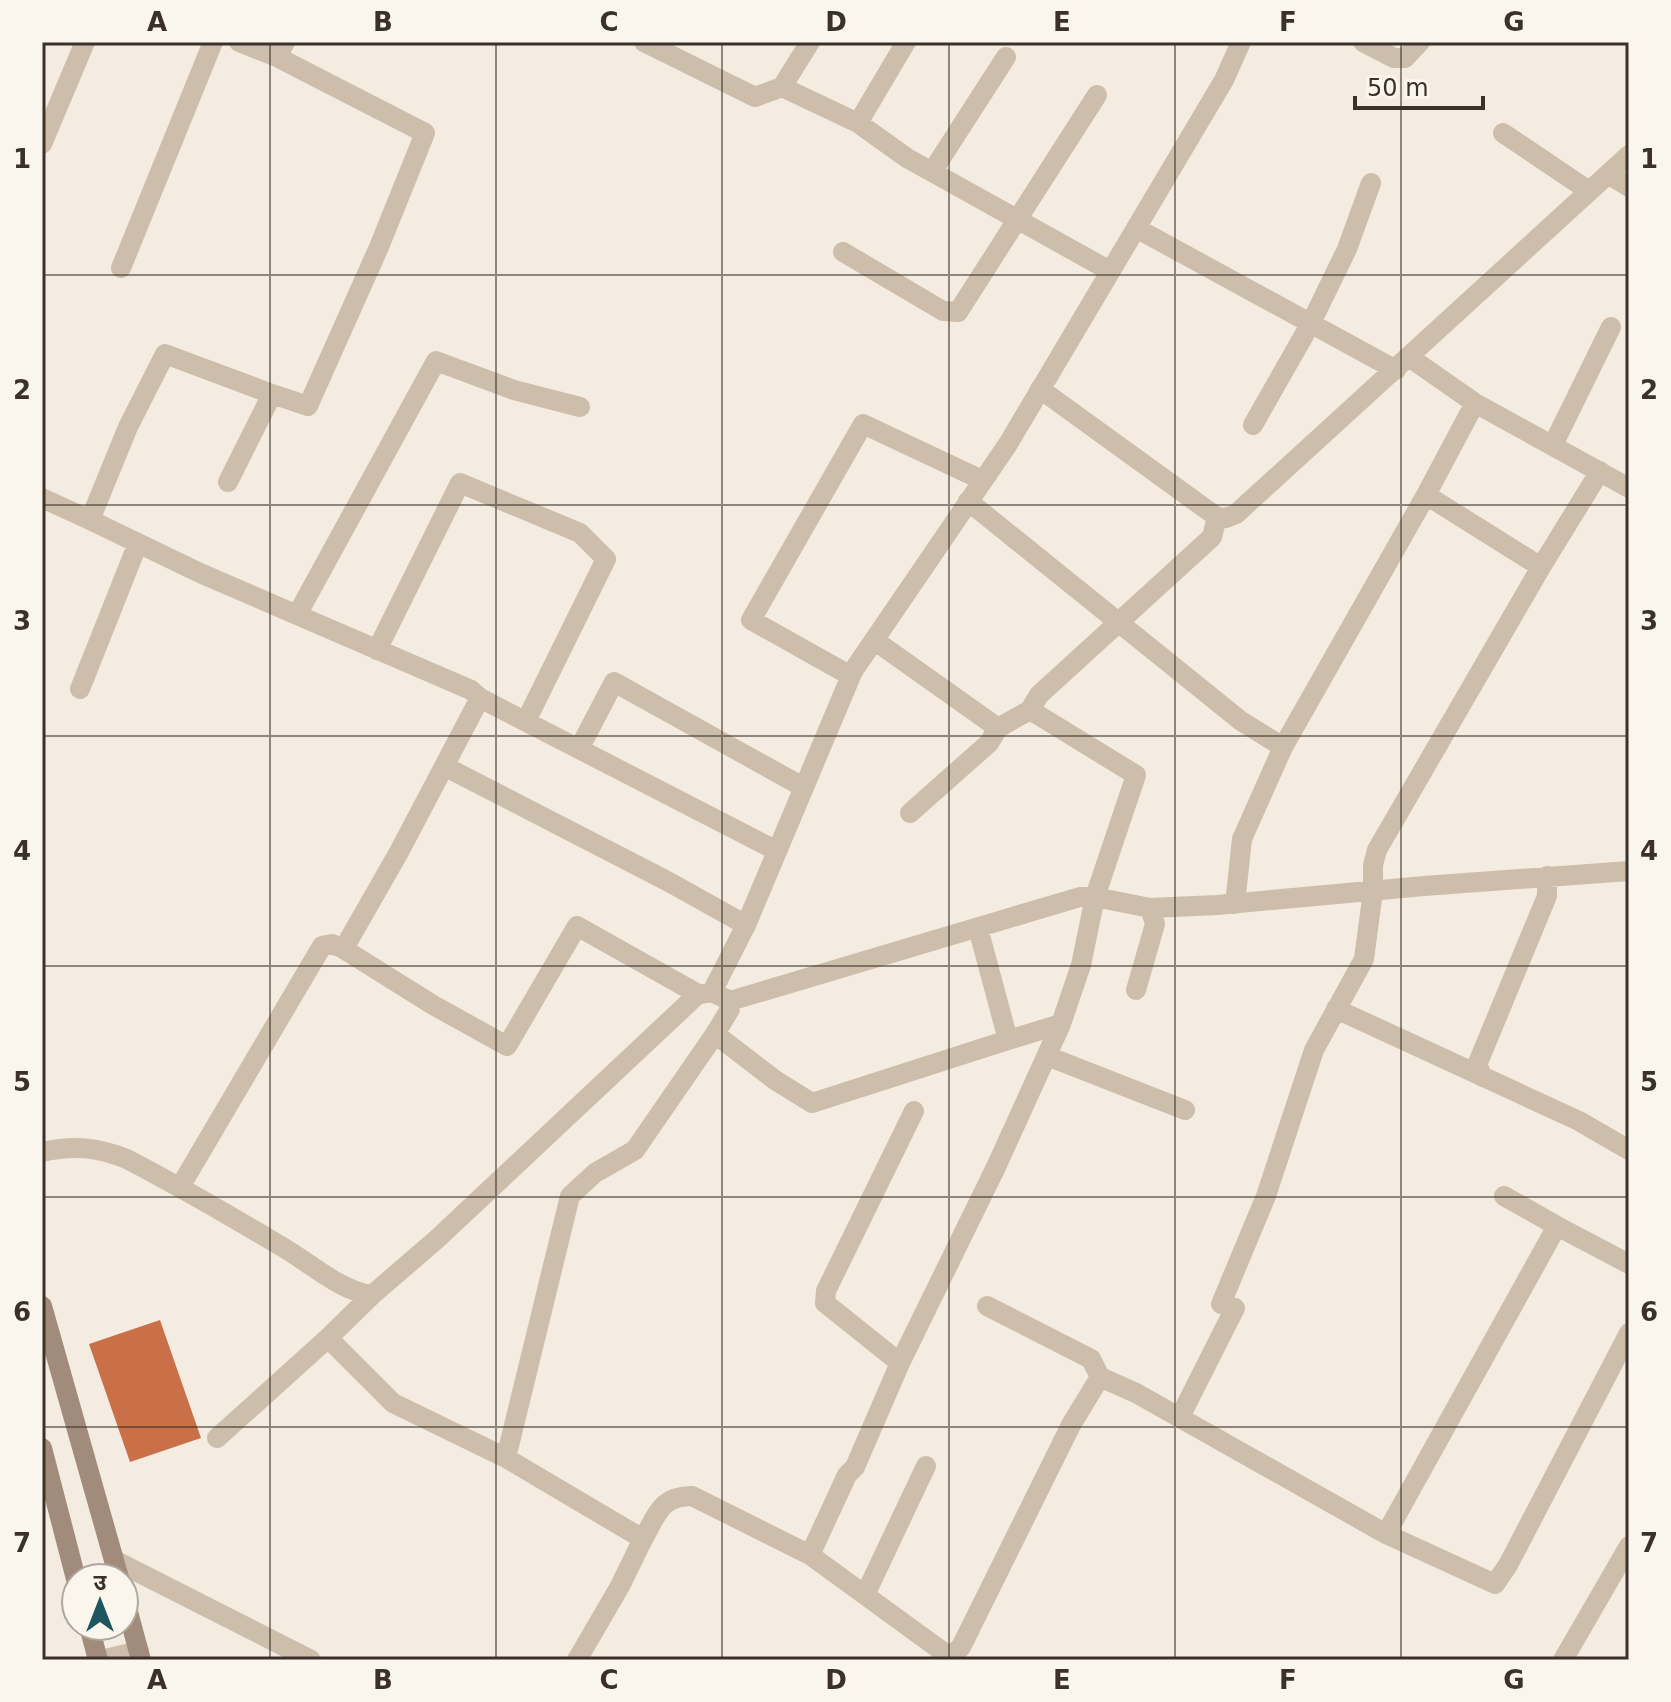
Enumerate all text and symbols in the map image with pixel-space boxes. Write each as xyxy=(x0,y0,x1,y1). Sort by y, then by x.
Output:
text: A xyxy=(147,7,167,37)
text: B xyxy=(373,7,393,37)
text: C xyxy=(599,7,619,37)
text: D xyxy=(825,7,847,37)
text: E xyxy=(1053,7,1071,37)
text: F xyxy=(1279,7,1297,37)
text: G xyxy=(1503,7,1525,37)
scale bar xyxy=(1355,60,1483,110)
text: 50 m xyxy=(1367,74,1429,102)
text: 1 xyxy=(13,144,31,174)
text: 1 xyxy=(1640,144,1658,174)
text: 2 xyxy=(13,375,31,405)
text: 2 xyxy=(1640,375,1658,405)
text: 3 xyxy=(13,606,31,636)
text: 3 xyxy=(1640,606,1658,636)
text: 4 xyxy=(13,836,31,866)
text: 4 xyxy=(1640,836,1658,866)
text: 5 xyxy=(13,1067,31,1097)
text: 5 xyxy=(1640,1067,1658,1097)
text: 6 xyxy=(13,1297,31,1327)
text: 6 xyxy=(1640,1297,1658,1327)
text: 7 xyxy=(13,1528,31,1558)
text: 7 xyxy=(1640,1528,1658,1558)
north arrow xyxy=(60,1562,140,1642)
text: उ xyxy=(94,1570,108,1595)
text: A xyxy=(147,1665,167,1695)
text: B xyxy=(373,1665,393,1695)
text: C xyxy=(599,1665,619,1695)
text: D xyxy=(825,1665,847,1695)
text: E xyxy=(1053,1665,1071,1695)
text: F xyxy=(1279,1665,1297,1695)
text: G xyxy=(1503,1665,1525,1695)

